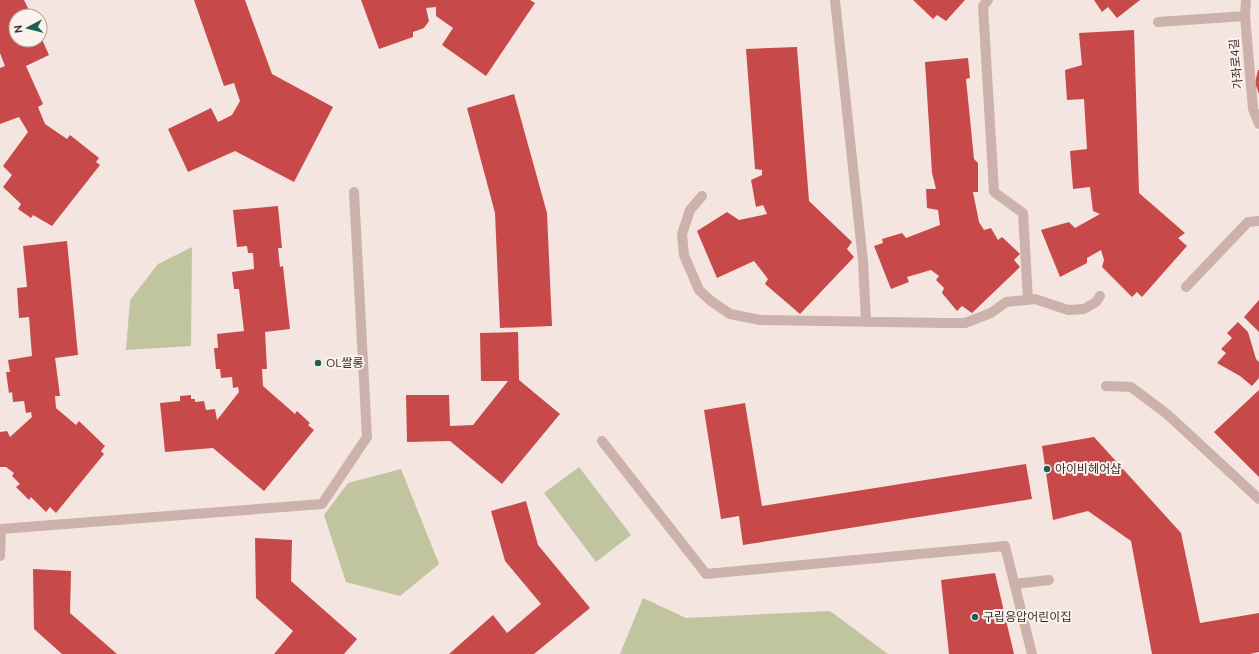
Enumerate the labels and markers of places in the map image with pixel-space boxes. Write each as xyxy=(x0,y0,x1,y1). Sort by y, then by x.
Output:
place label: OL쌀롱 xyxy=(326,356,364,369)
marker: OL쌀롱 xyxy=(313,358,323,368)
place label: 아이비헤어샵 xyxy=(1055,462,1121,475)
marker: 아이비헤어샵 xyxy=(1042,464,1052,474)
place label: 구립응압어린이집 xyxy=(983,610,1071,623)
marker: 구립응압어린이집 xyxy=(970,612,980,622)

